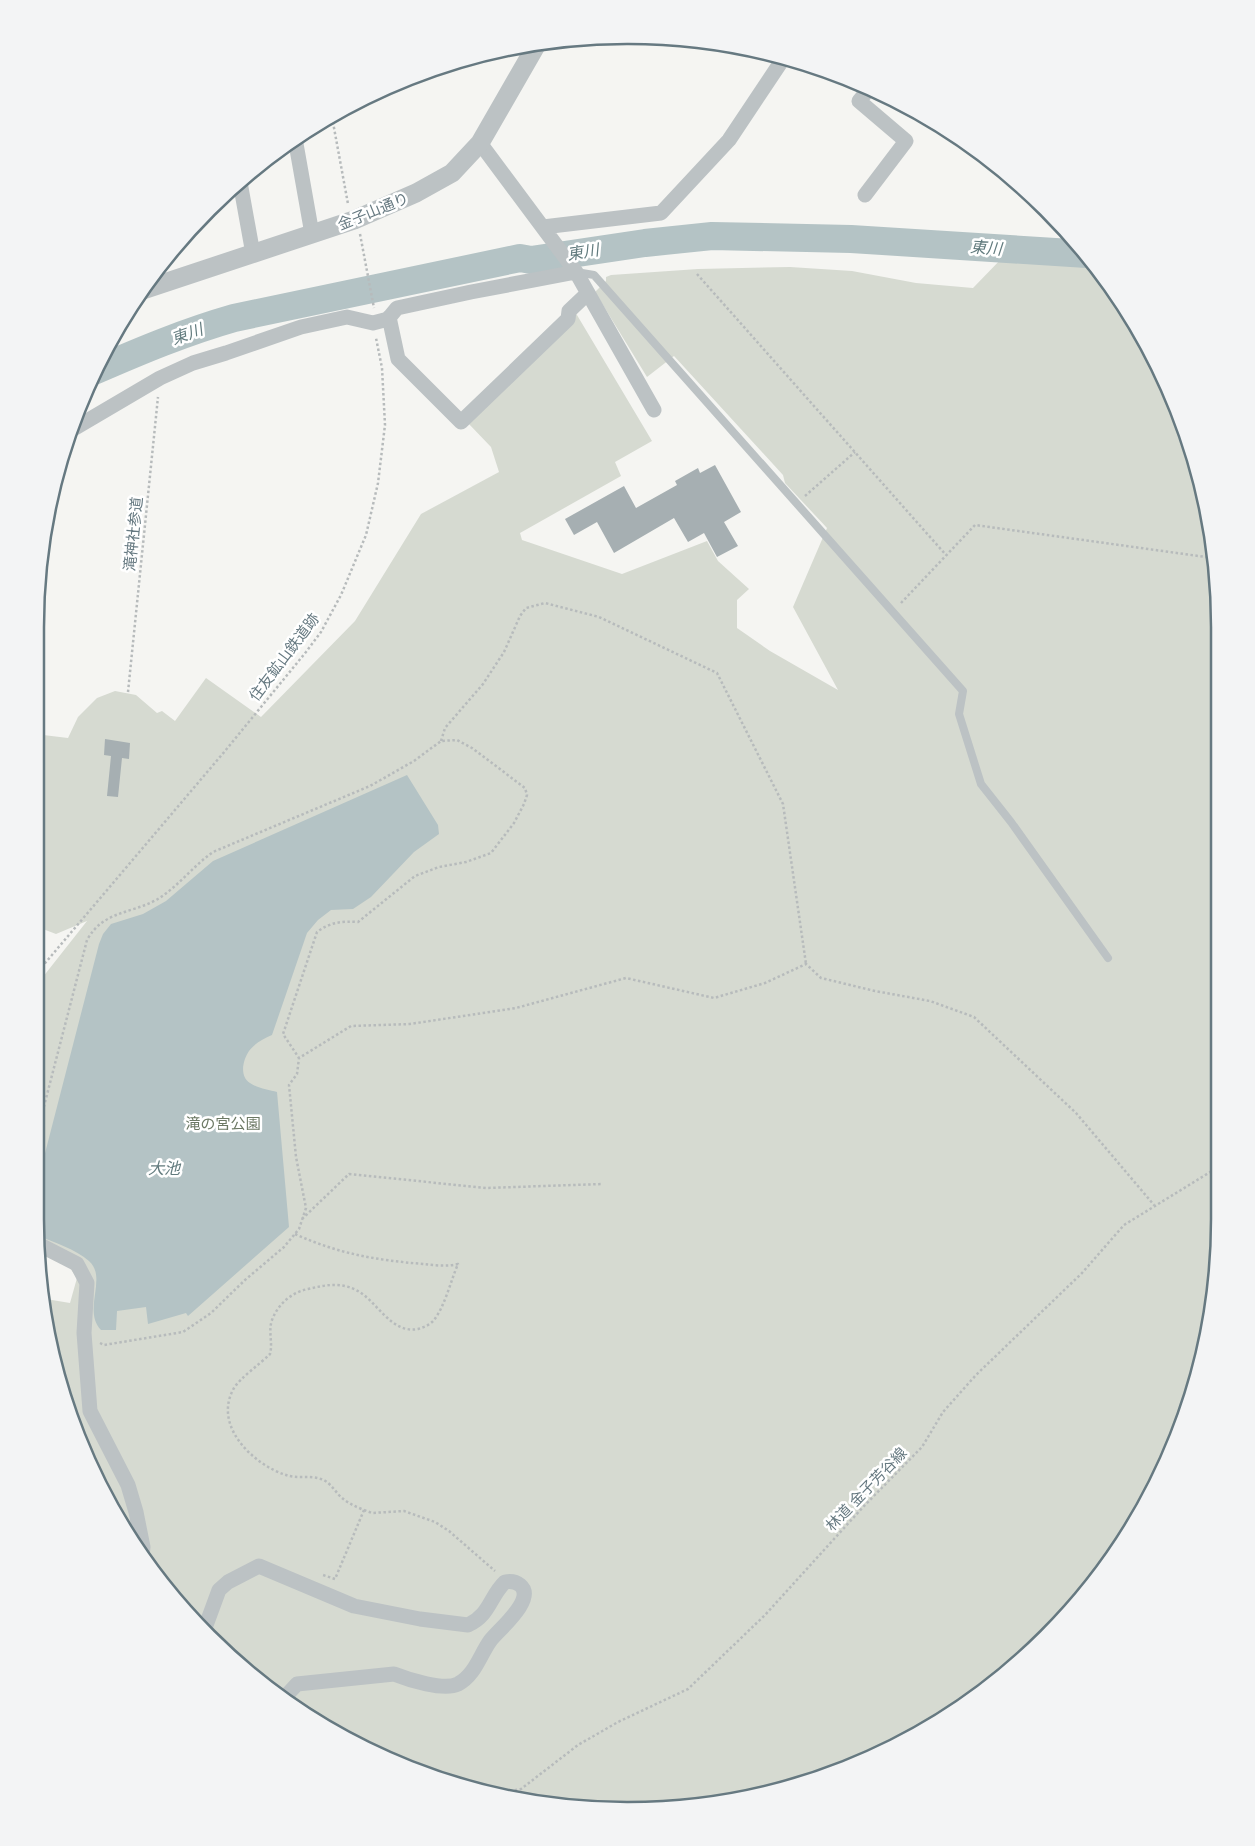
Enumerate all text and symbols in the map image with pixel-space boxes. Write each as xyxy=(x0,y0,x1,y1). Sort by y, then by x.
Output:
street label: 金子山通り xyxy=(335,188,411,234)
water label: 東川 xyxy=(969,236,1005,260)
water label: 東川 xyxy=(566,239,602,265)
water label: 東川 xyxy=(168,318,207,349)
street label: 滝神社参道 xyxy=(120,496,146,572)
street label: 住友鉱山鉄道跡 xyxy=(245,609,323,705)
park label: 滝の宮公園 xyxy=(185,1114,261,1133)
water label: 大池 xyxy=(148,1158,182,1179)
street label: 林道 金子芳谷線 xyxy=(821,1443,911,1535)

